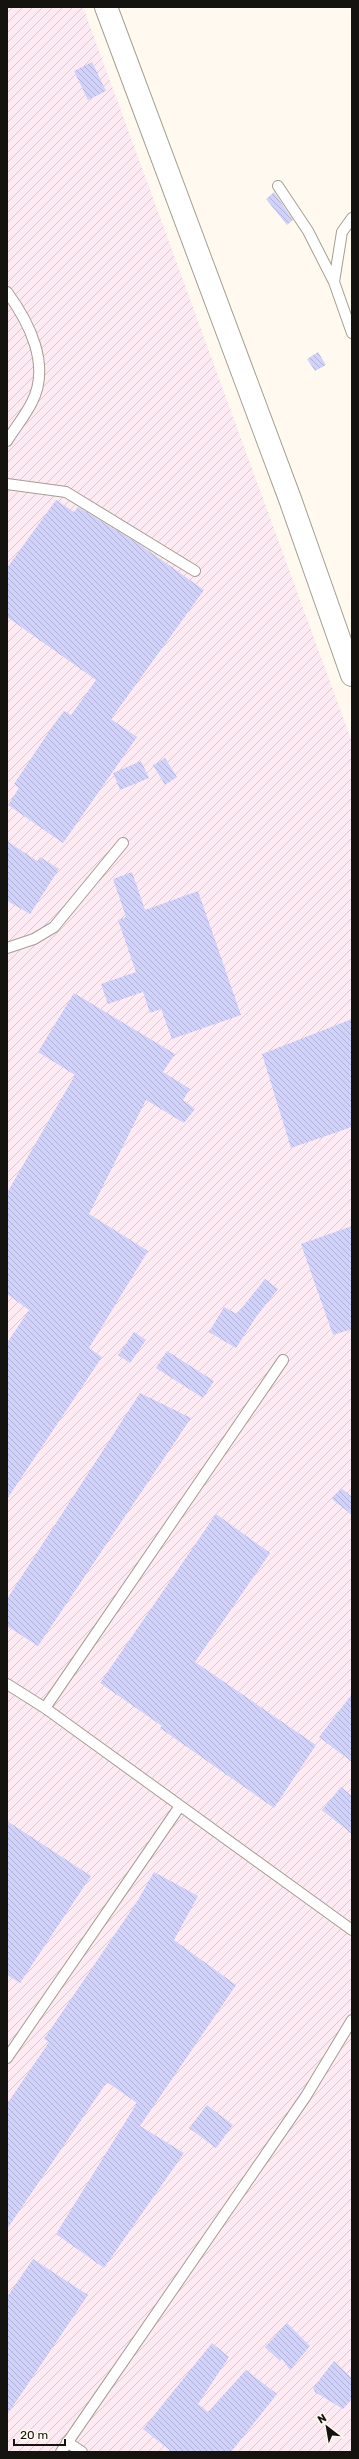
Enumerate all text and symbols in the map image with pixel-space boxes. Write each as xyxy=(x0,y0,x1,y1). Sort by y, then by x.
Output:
north arrow xyxy=(307,2407,347,2447)
text: N xyxy=(315,2411,329,2426)
scale bar xyxy=(14,2421,65,2447)
text: 20 m xyxy=(20,2428,48,2442)

